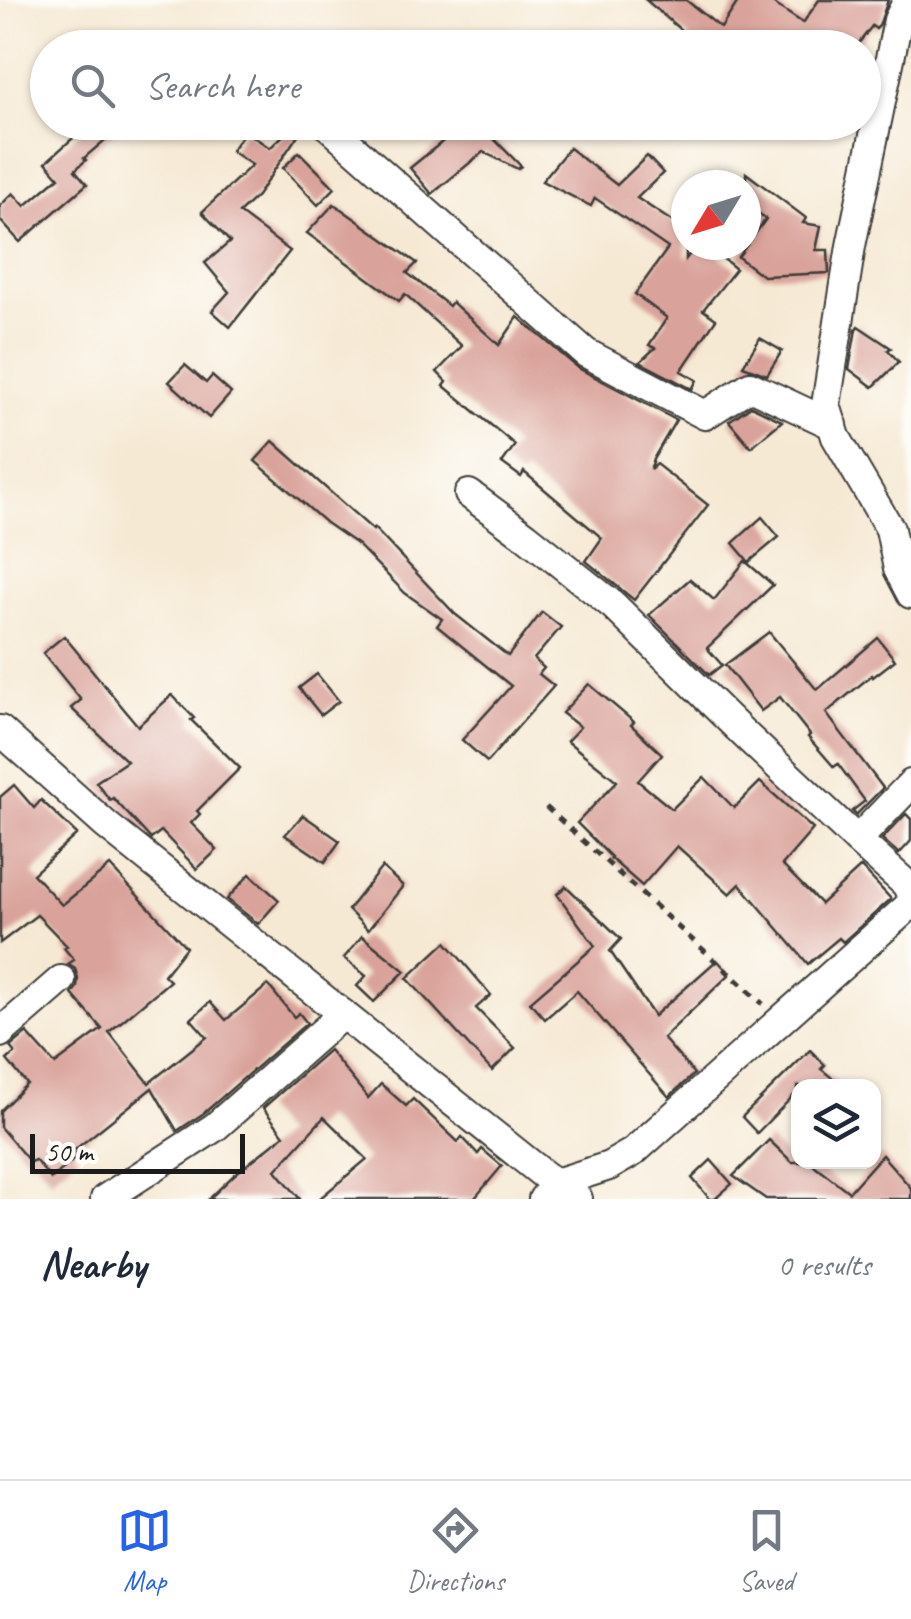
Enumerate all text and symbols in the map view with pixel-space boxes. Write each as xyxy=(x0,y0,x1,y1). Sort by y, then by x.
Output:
search box xyxy=(30,30,881,140)
icon: search xyxy=(65,58,120,113)
text: Search here xyxy=(145,62,300,109)
north arrow xyxy=(671,170,761,260)
map controls xyxy=(791,1079,881,1169)
button: layers xyxy=(791,1079,881,1169)
scale bar xyxy=(30,1129,245,1174)
text: 50 m xyxy=(45,1134,93,1169)
text: Nearby xyxy=(40,1238,146,1291)
text: 0 results xyxy=(777,1244,871,1285)
tab: Map xyxy=(117,1503,172,1598)
tab: Directions xyxy=(407,1503,504,1598)
tab: Saved xyxy=(739,1503,794,1598)

